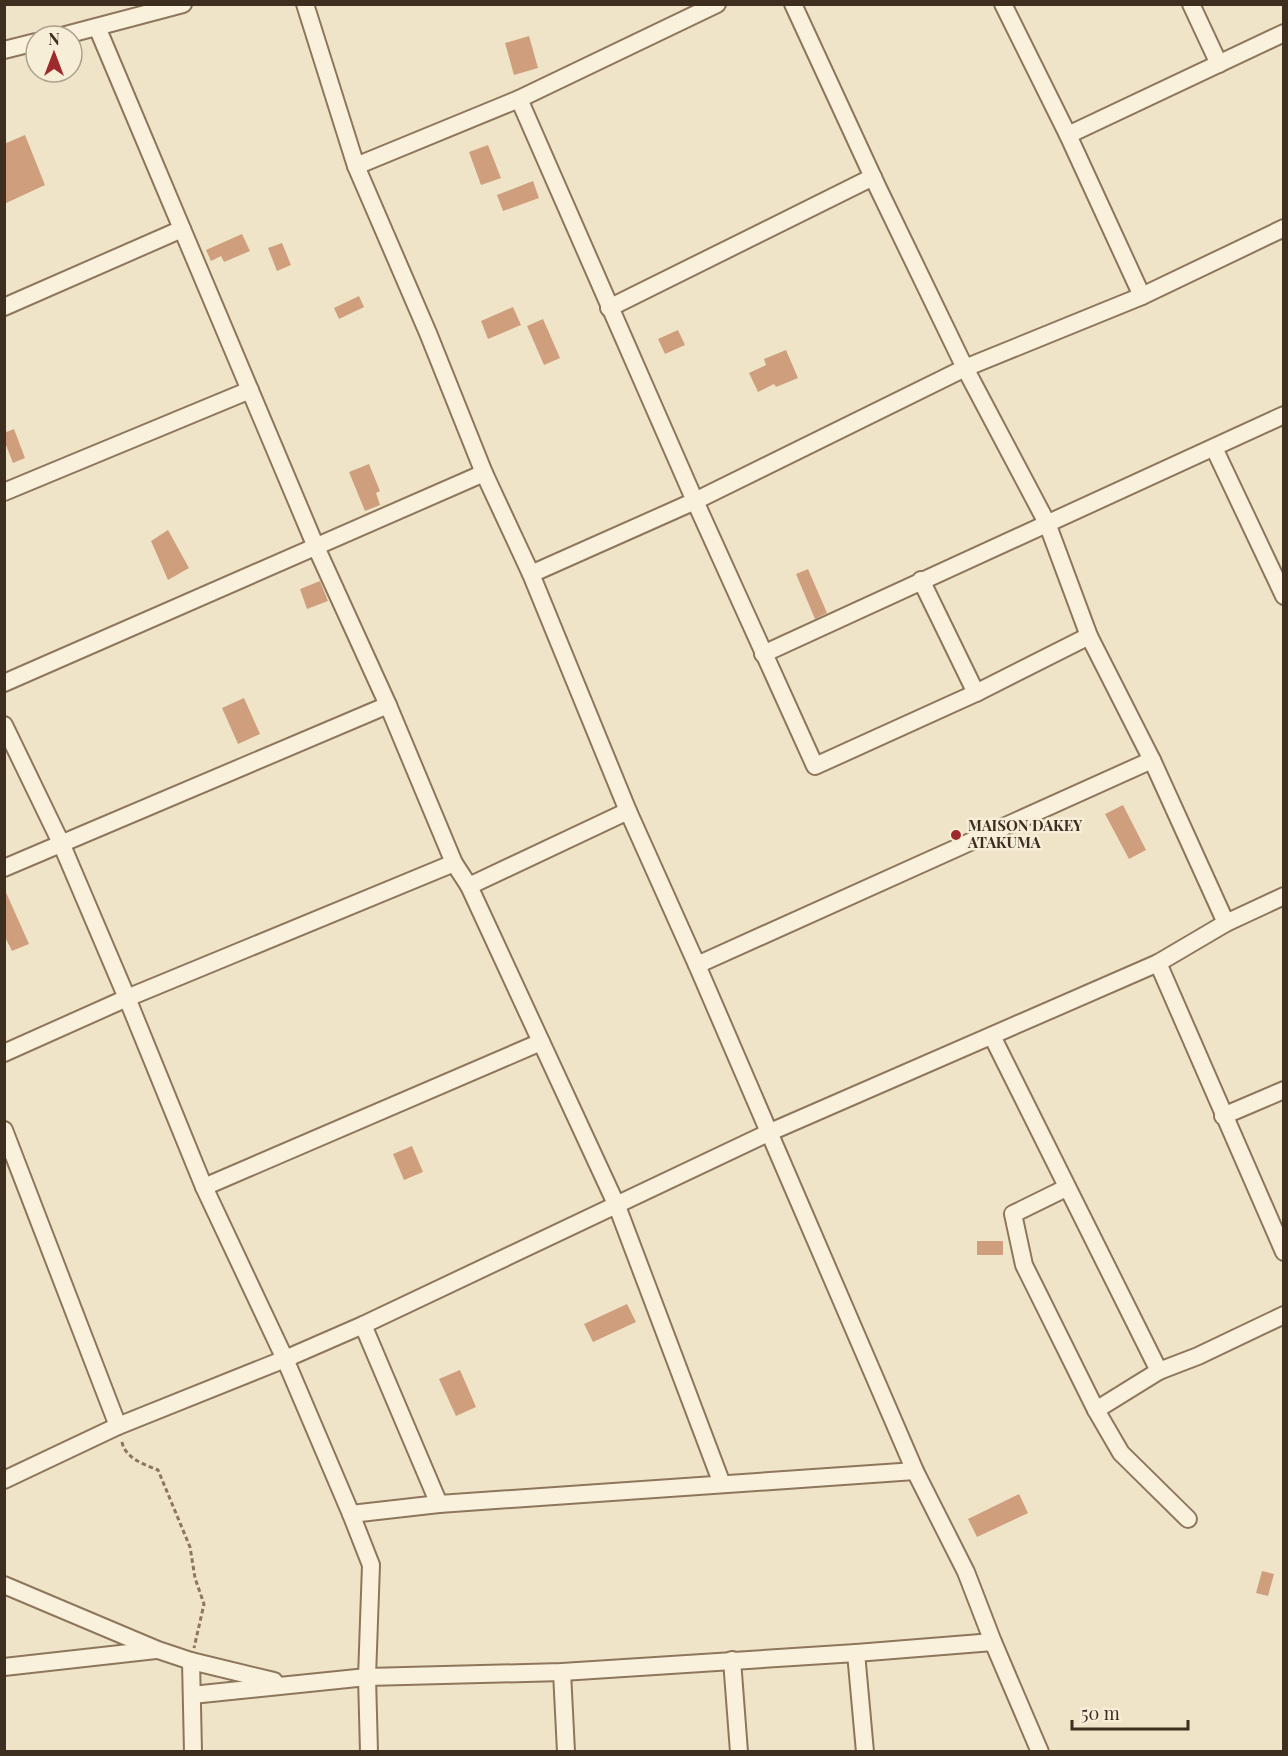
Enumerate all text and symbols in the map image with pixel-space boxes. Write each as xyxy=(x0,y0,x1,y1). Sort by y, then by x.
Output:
north arrow xyxy=(24,24,84,84)
text: N xyxy=(48,28,60,49)
place label: MAISON DAKEY ATAKUMA xyxy=(967,815,1083,852)
marker: MAISON DAKEY ATAKUMA xyxy=(949,828,963,842)
scale bar xyxy=(1072,1693,1188,1731)
text: 50 m xyxy=(1081,1701,1120,1725)

